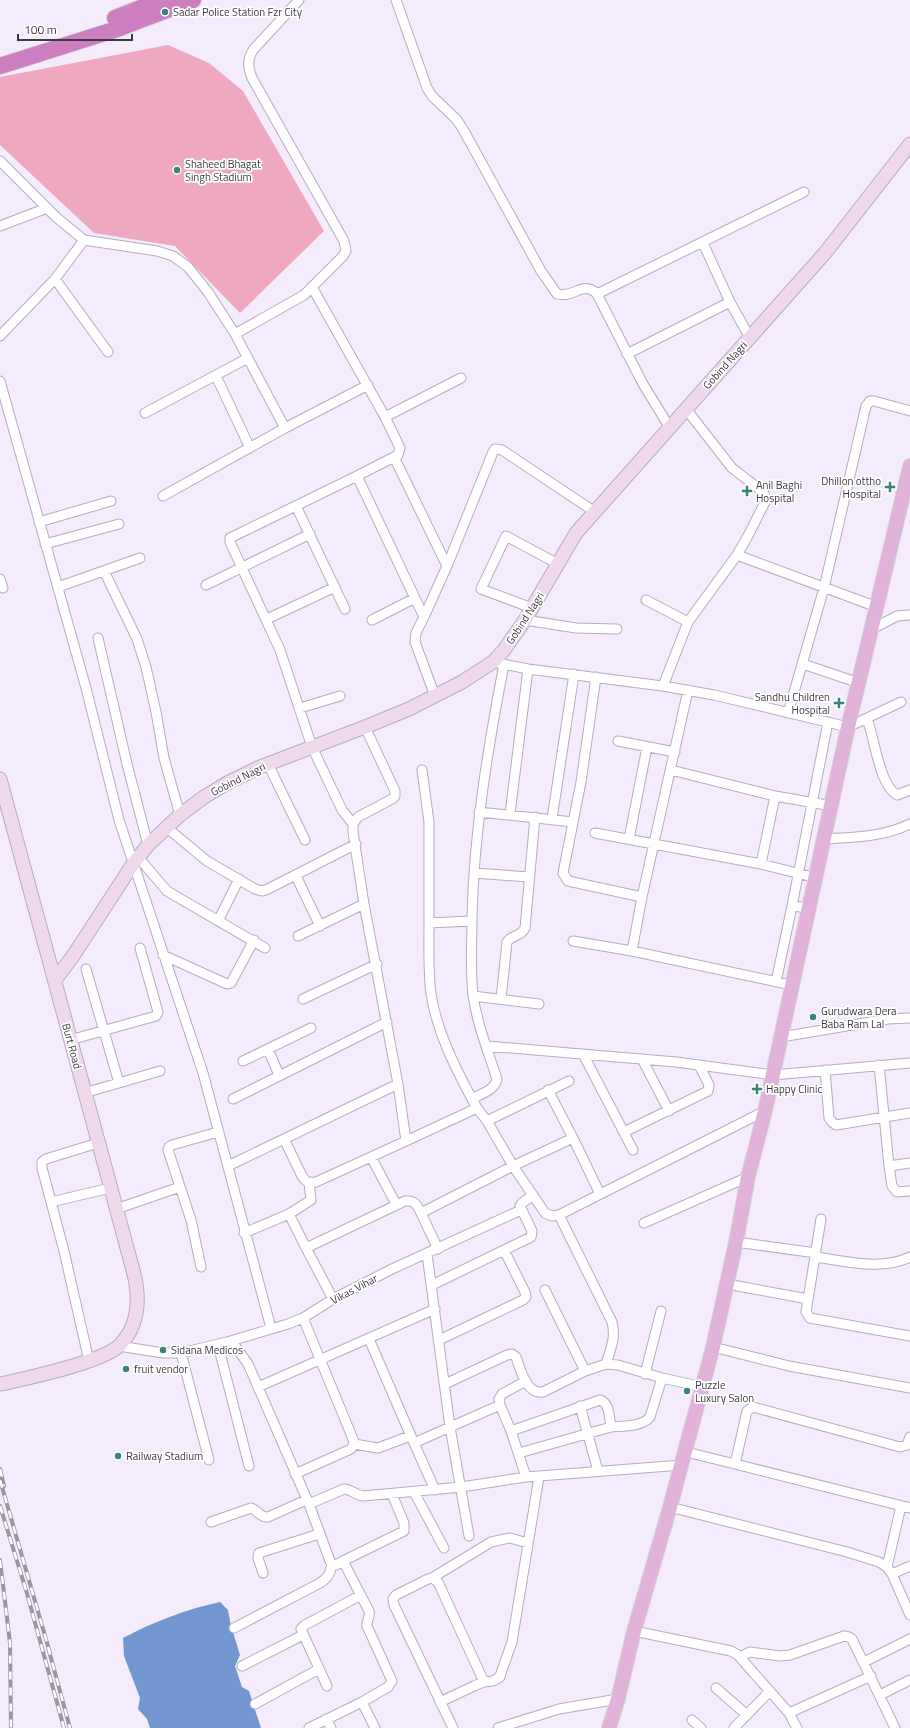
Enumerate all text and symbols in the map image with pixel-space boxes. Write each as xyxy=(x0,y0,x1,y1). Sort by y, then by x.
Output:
place label: Sadar Police Station Fzr City xyxy=(173,4,303,20)
marker: Sadar Police Station Fzr City xyxy=(160,7,170,17)
scale bar xyxy=(18,16,132,42)
text: 100 m xyxy=(24,20,57,39)
place label: Shaheed Bhagat Singh Stadium xyxy=(185,156,261,185)
marker: Shaheed Bhagat Singh Stadium xyxy=(172,165,182,175)
street label: Gobind Nagri xyxy=(699,337,751,393)
place label: Dhillon ottho Hospital xyxy=(821,473,881,502)
place label: Anil Baghi Hospital xyxy=(756,477,802,506)
marker: Dhillon ottho Hospital xyxy=(884,481,896,493)
marker: Anil Baghi Hospital xyxy=(741,485,753,497)
street label: Gobind Nagri xyxy=(502,589,548,647)
place label: Sandhu Children Hospital xyxy=(755,689,830,718)
marker: Sandhu Children Hospital xyxy=(833,697,845,709)
street label: Gobind Nagri xyxy=(208,758,268,800)
place label: Gurudwara Dera Baba Ram Lal xyxy=(821,1003,897,1032)
marker: Gurudwara Dera Baba Ram Lal xyxy=(808,1012,818,1022)
street label: Burt Road xyxy=(58,1021,86,1071)
place label: Happy Clinic xyxy=(766,1081,822,1097)
marker: Happy Clinic xyxy=(751,1083,763,1095)
street label: Vikas Vihar xyxy=(328,1270,380,1308)
place label: Sidana Medicos xyxy=(171,1342,243,1358)
marker: Sidana Medicos xyxy=(158,1345,168,1355)
place label: fruit vendor xyxy=(134,1361,188,1377)
marker: fruit vendor xyxy=(121,1364,131,1374)
place label: Puzzle Luxury Salon xyxy=(695,1377,754,1406)
marker: Puzzle Luxury Salon xyxy=(682,1386,692,1396)
place label: Railway Stadium xyxy=(126,1448,203,1464)
marker: Railway Stadium xyxy=(113,1451,123,1461)

